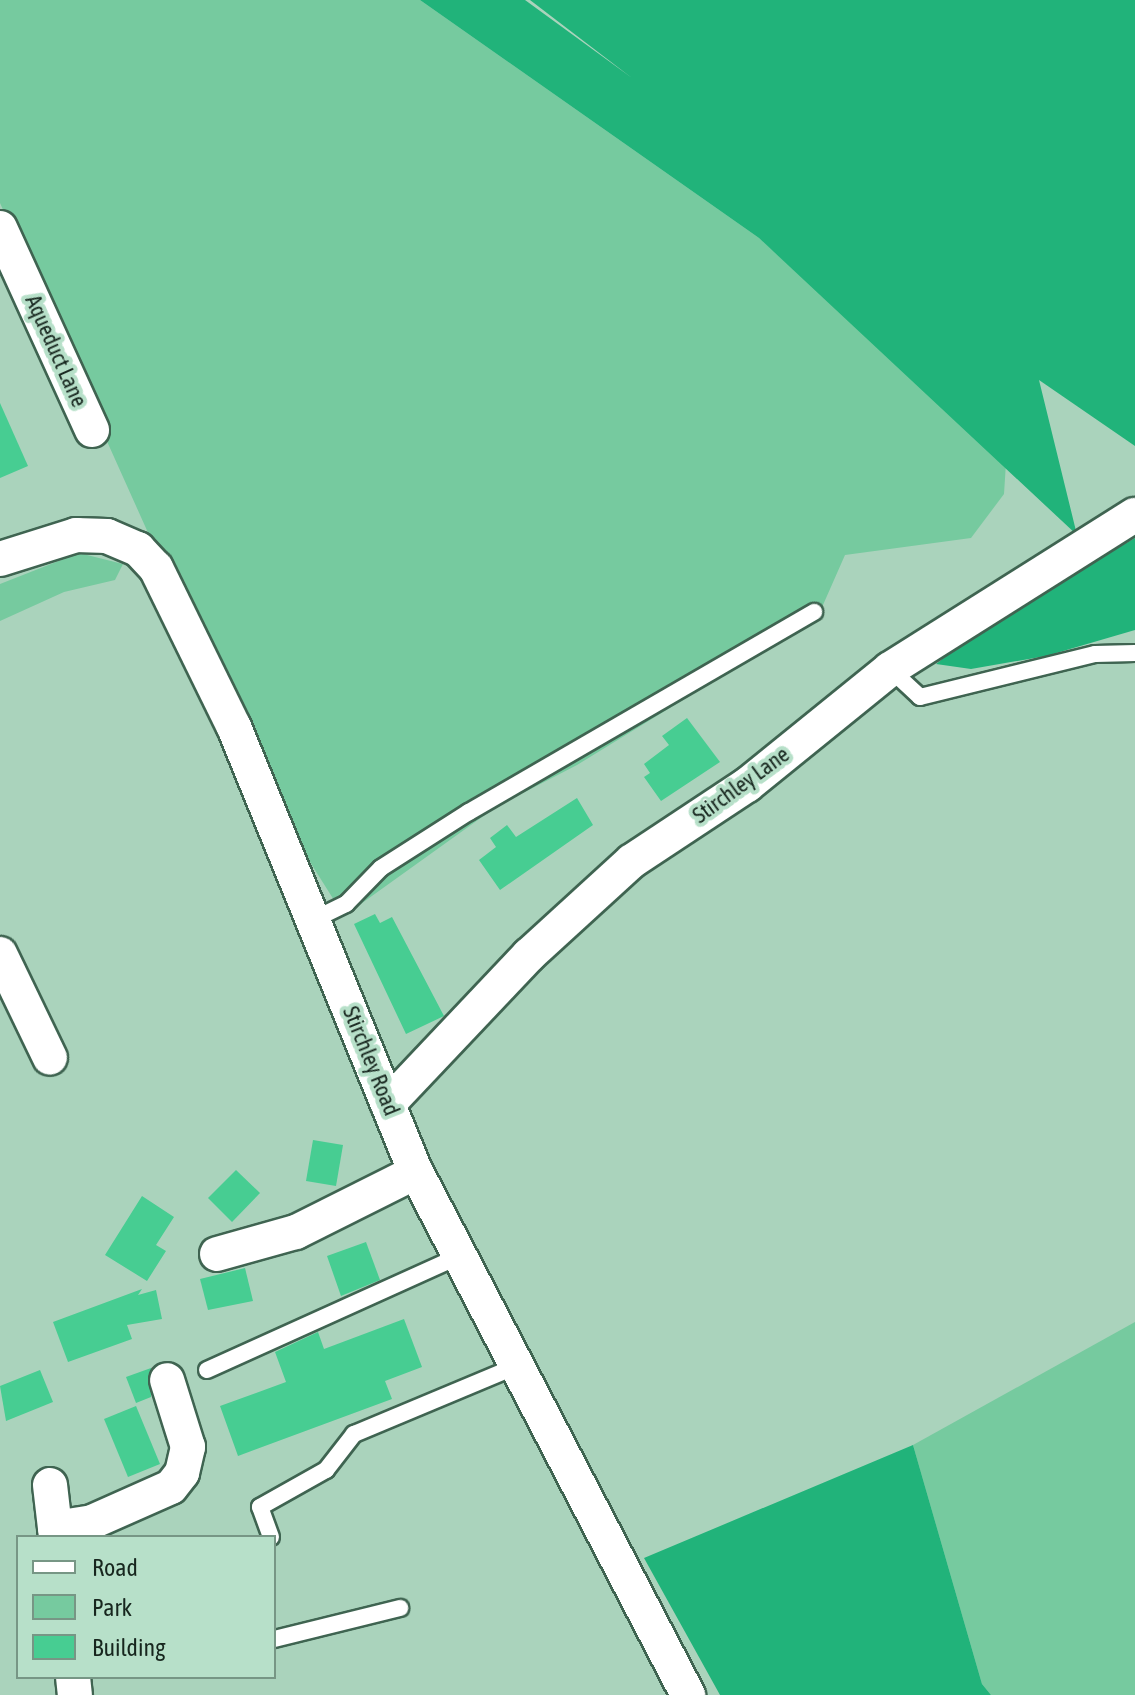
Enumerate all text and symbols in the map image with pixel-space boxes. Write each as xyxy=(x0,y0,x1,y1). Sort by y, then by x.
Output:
street label: Aqueduct Lane xyxy=(20,291,92,411)
street label: Stirchley Lane xyxy=(688,741,794,829)
street label: Stirchley Road xyxy=(337,1003,405,1119)
legend xyxy=(16,1535,276,1679)
text: Road xyxy=(92,1554,138,1581)
text: Park xyxy=(92,1594,132,1621)
text: Building xyxy=(92,1634,165,1661)

